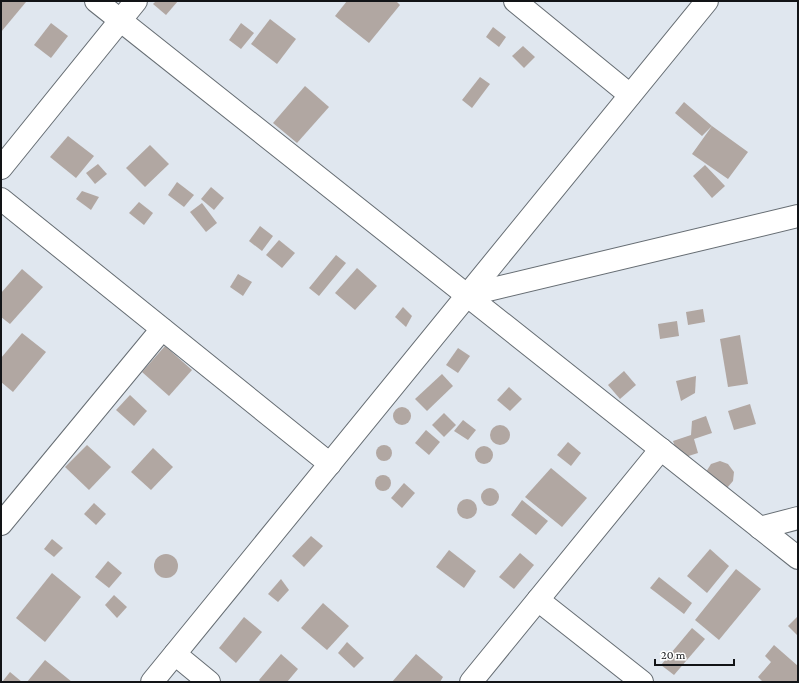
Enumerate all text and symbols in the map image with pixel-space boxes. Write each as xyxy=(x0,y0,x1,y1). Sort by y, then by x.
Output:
scale bar xyxy=(655,641,734,667)
text: 20 m xyxy=(661,648,686,662)

